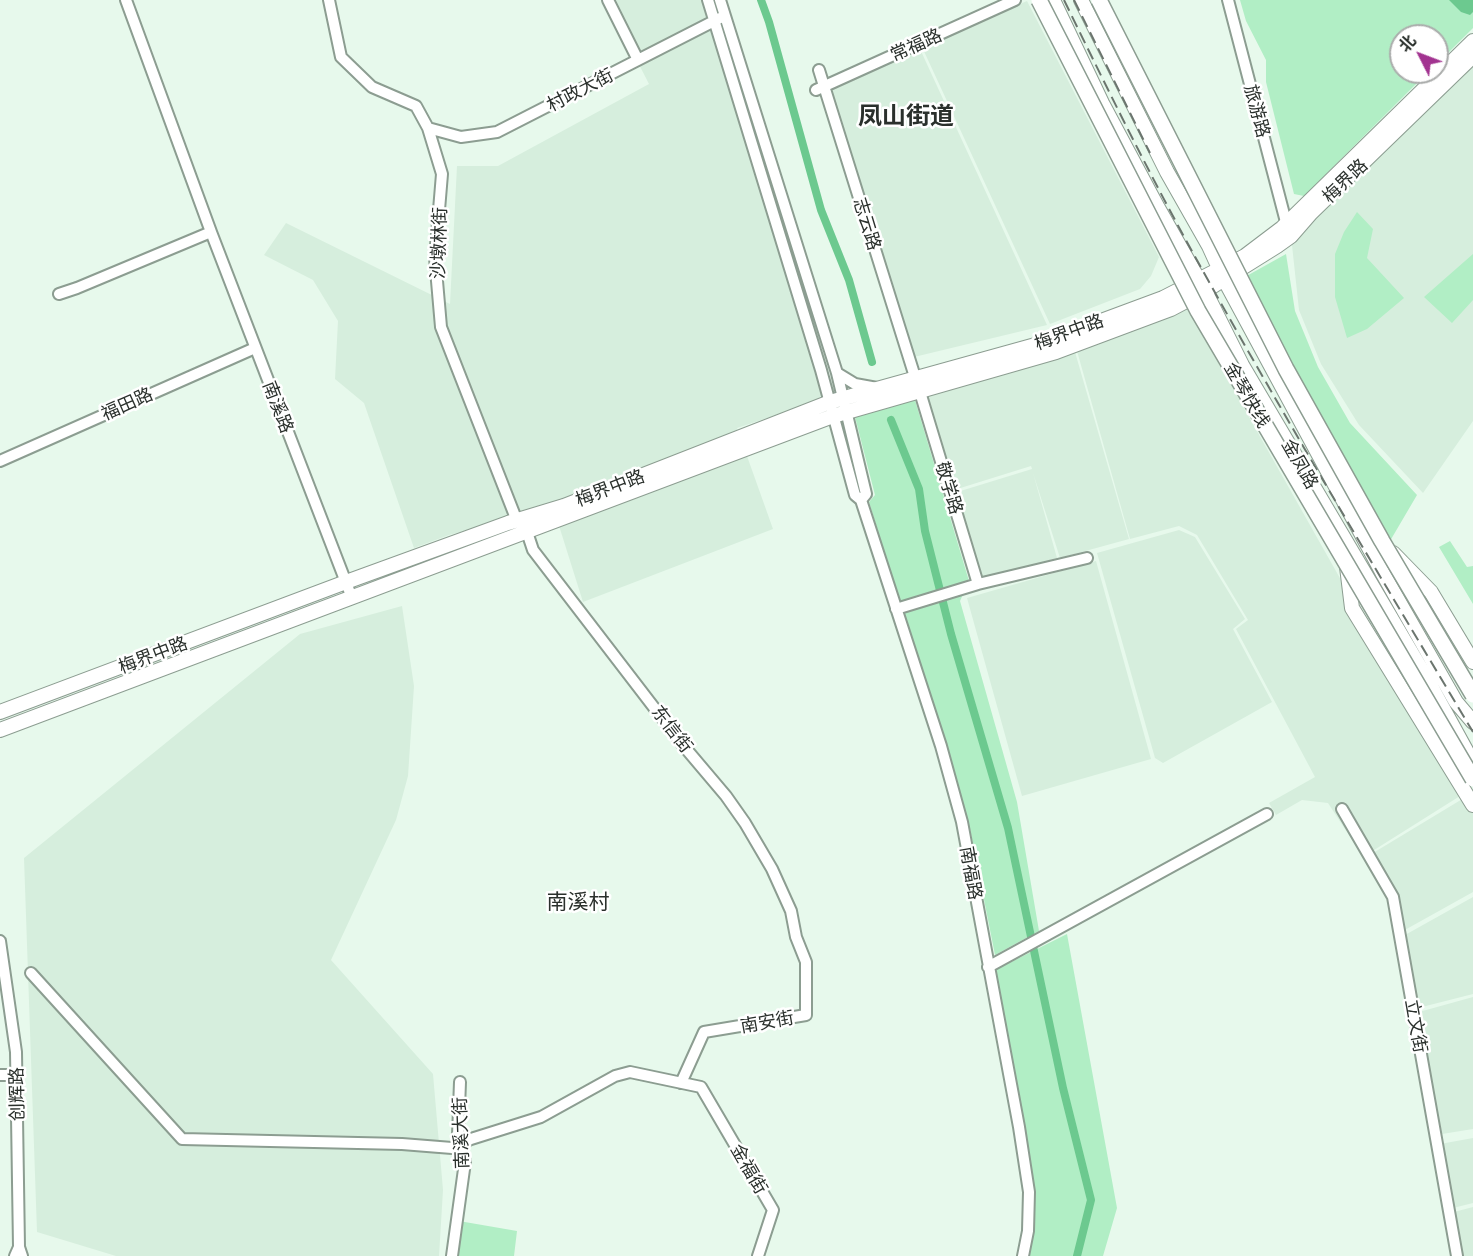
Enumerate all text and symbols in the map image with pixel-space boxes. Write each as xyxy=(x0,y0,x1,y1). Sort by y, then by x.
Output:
street label: 常福路 xyxy=(887,24,945,66)
north arrow xyxy=(1389,24,1449,84)
text: 北 xyxy=(1394,31,1419,55)
street label: 村政大街 xyxy=(543,64,617,116)
street label: 旅游路 xyxy=(1240,82,1274,140)
district label: 凤山街道 xyxy=(858,102,954,130)
street label: 梅界路 xyxy=(1318,154,1372,208)
street label: 志云路 xyxy=(849,195,885,253)
street label: 沙墩林街 xyxy=(427,207,451,279)
street label: 梅界中路 xyxy=(1031,310,1107,354)
street label: 金琴快线 xyxy=(1220,358,1274,432)
street label: 南溪路 xyxy=(258,378,298,436)
street label: 福田路 xyxy=(98,383,156,425)
street label: 金凤路 xyxy=(1277,435,1323,493)
street label: 敬学路 xyxy=(931,459,967,517)
street label: 梅界中路 xyxy=(573,465,647,511)
street label: 梅界中路 xyxy=(116,632,190,678)
street label: 东信街 xyxy=(647,701,697,757)
street label: 南福路 xyxy=(956,845,986,901)
district label: 南溪村 xyxy=(547,889,609,915)
street label: 立文街 xyxy=(1401,998,1431,1054)
street label: 南安街 xyxy=(739,1007,795,1037)
street label: 创辉路 xyxy=(6,1067,28,1121)
street label: 南溪大街 xyxy=(449,1097,473,1169)
street label: 金福街 xyxy=(726,1140,772,1198)

